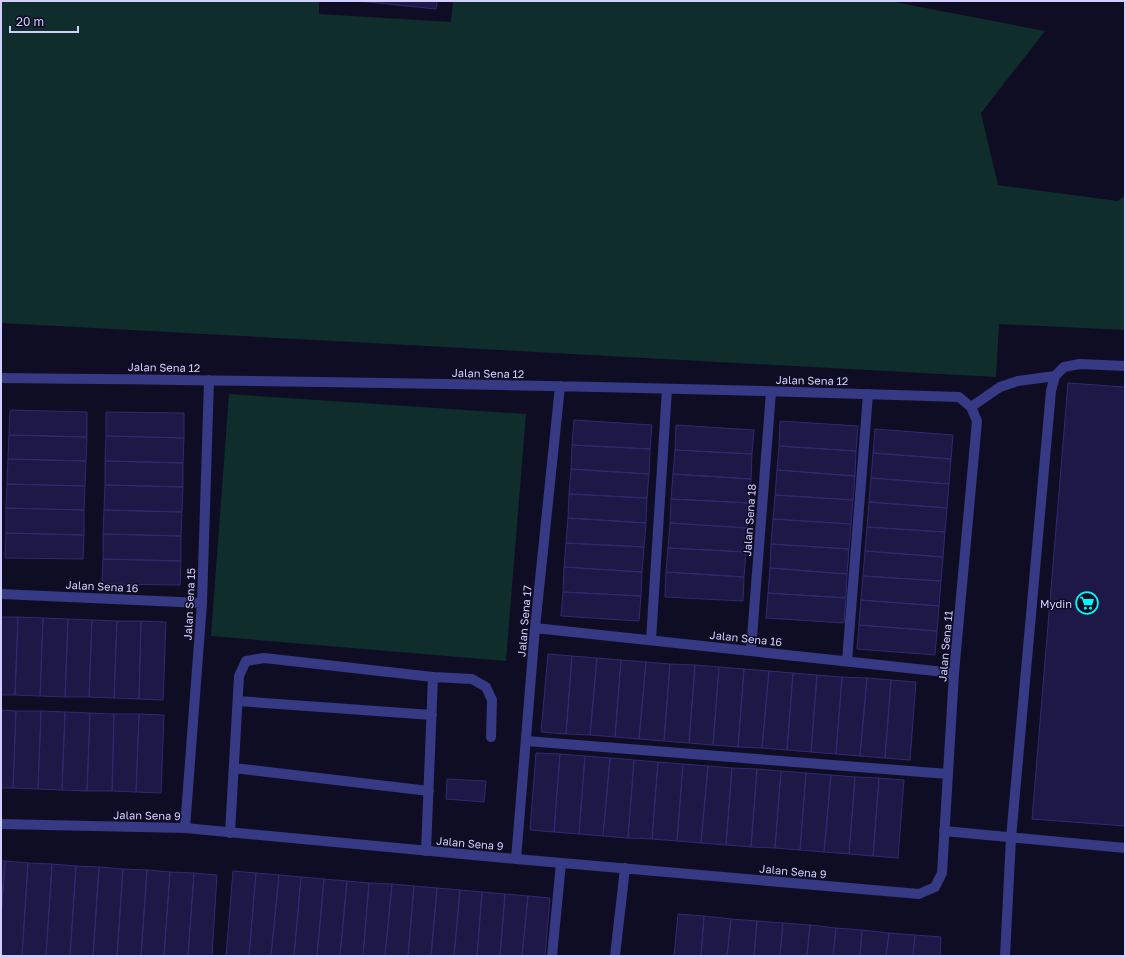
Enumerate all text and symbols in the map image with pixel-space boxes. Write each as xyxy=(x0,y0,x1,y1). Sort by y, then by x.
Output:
scale bar xyxy=(10,8,78,34)
text: 20 m xyxy=(16,14,44,29)
street label: Jalan Sena 12 xyxy=(128,360,200,374)
street label: Jalan Sena 12 xyxy=(452,366,524,380)
street label: Jalan Sena 12 xyxy=(776,373,848,387)
street label: Jalan Sena 18 xyxy=(740,483,758,557)
street label: Jalan Sena 15 xyxy=(181,567,197,641)
street label: Jalan Sena 16 xyxy=(65,578,139,594)
street label: Jalan Sena 17 xyxy=(514,584,534,657)
supermarket icon: Mydin xyxy=(1074,590,1100,616)
place label: Mydin xyxy=(1040,597,1072,610)
street label: Jalan Sena 11 xyxy=(935,610,955,682)
street label: Jalan Sena 16 xyxy=(709,628,783,648)
street label: Jalan Sena 9 xyxy=(113,808,181,822)
street label: Jalan Sena 9 xyxy=(436,834,504,852)
street label: Jalan Sena 9 xyxy=(759,862,827,880)

